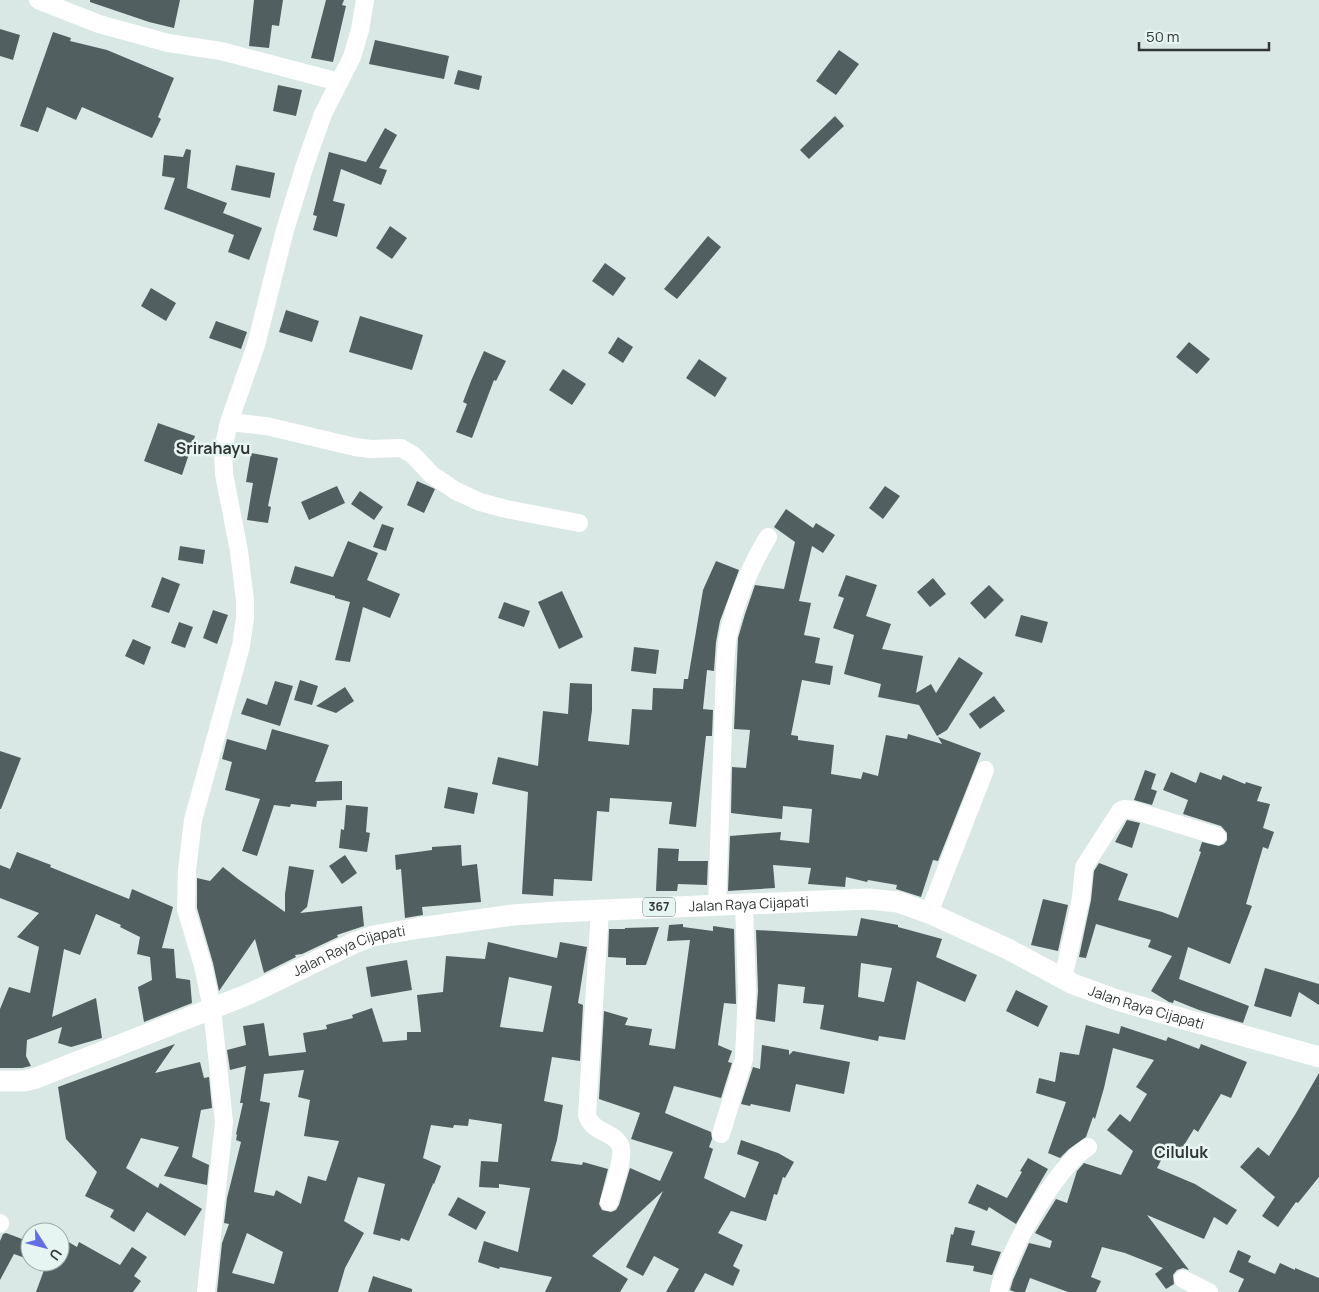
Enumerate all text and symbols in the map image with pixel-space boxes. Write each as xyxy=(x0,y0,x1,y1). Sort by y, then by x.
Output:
scale bar xyxy=(1139,20,1269,52)
text: 50 m xyxy=(1146,26,1180,47)
district label: Srirahayu xyxy=(176,437,250,459)
street label: Jalan Raya Cijapati xyxy=(688,891,809,915)
road number: 367 xyxy=(643,898,675,916)
street label: Jalan Raya Cijapati xyxy=(289,921,407,980)
street label: Jalan Raya Cijapati xyxy=(1086,980,1206,1033)
district label: Ciluluk xyxy=(1154,1141,1208,1163)
north arrow xyxy=(20,1222,70,1272)
text: U xyxy=(45,1245,67,1265)

